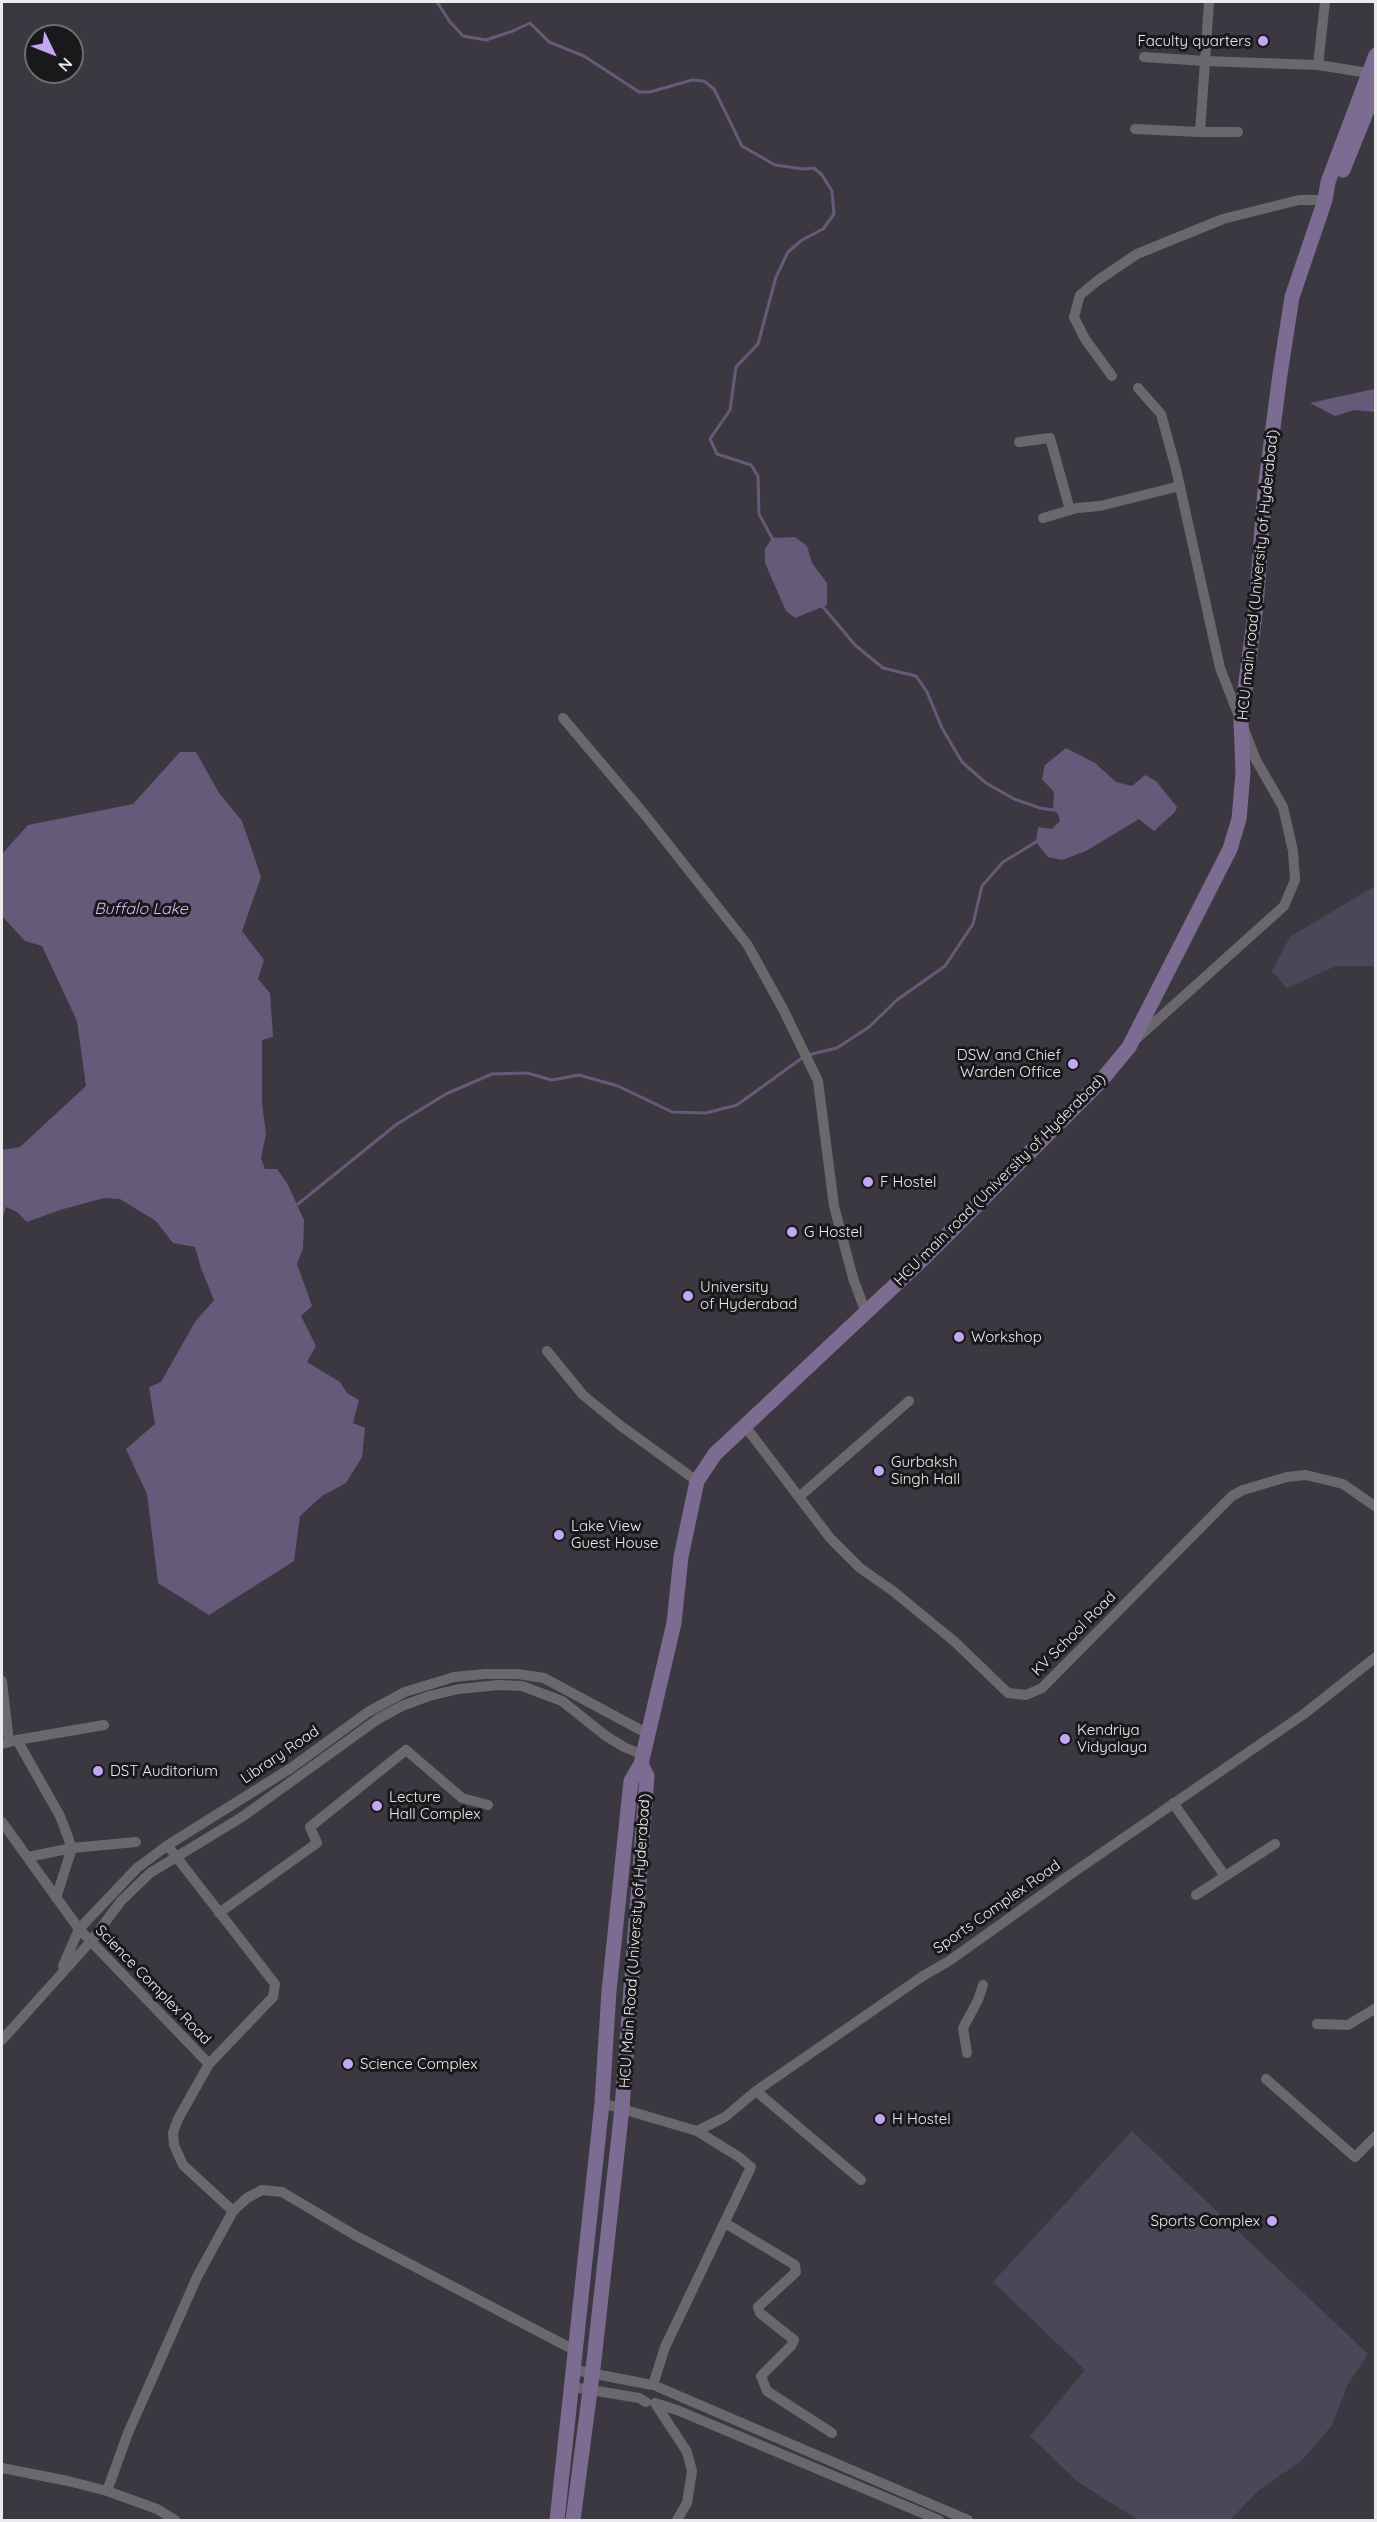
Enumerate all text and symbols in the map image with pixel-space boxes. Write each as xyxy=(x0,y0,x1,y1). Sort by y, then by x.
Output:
north arrow xyxy=(24,24,84,84)
place label: Faculty quarters xyxy=(1138,32,1251,50)
marker: Faculty quarters xyxy=(1256,34,1270,48)
text: N xyxy=(54,54,77,76)
street label: HCU main road (University of Hyderabad) xyxy=(1234,429,1282,721)
water label: Buffalo Lake xyxy=(94,899,188,919)
place label: DSW and Chief Warden Office xyxy=(957,1046,1061,1081)
marker: DSW and Chief Warden Office xyxy=(1066,1057,1080,1071)
street label: HCU main road (University of Hyderabad) xyxy=(890,1070,1110,1290)
place label: F Hostel xyxy=(880,1173,936,1191)
marker: F Hostel xyxy=(861,1175,875,1189)
place label: G Hostel xyxy=(804,1223,862,1241)
marker: G Hostel xyxy=(785,1225,799,1239)
place label: University of Hyderabad xyxy=(700,1278,797,1313)
marker: University of Hyderabad xyxy=(681,1289,695,1303)
place label: Workshop xyxy=(971,1328,1042,1346)
marker: Workshop xyxy=(952,1330,966,1344)
place label: Gurbaksh Singh Hall xyxy=(891,1453,960,1488)
marker: Gurbaksh Singh Hall xyxy=(872,1464,886,1478)
place label: Lake View Guest House xyxy=(571,1517,659,1552)
marker: Lake View Guest House xyxy=(552,1528,566,1542)
street label: KV School Road xyxy=(1028,1588,1120,1680)
place label: Kendriya Vidyalaya xyxy=(1077,1721,1147,1756)
street label: Library Road xyxy=(237,1722,323,1788)
marker: Kendriya Vidyalaya xyxy=(1058,1732,1072,1746)
place label: DST Auditorium xyxy=(110,1762,218,1780)
marker: DST Auditorium xyxy=(91,1764,105,1778)
place label: Lecture Hall Complex xyxy=(389,1788,480,1823)
street label: HCU Main Road (University of Hyderabad) xyxy=(616,1793,654,2089)
marker: Lecture Hall Complex xyxy=(370,1799,384,1813)
street label: Sports Complex Road xyxy=(930,1856,1064,1958)
street label: Science Complex Road xyxy=(91,1922,215,2048)
place label: Science Complex xyxy=(360,2055,477,2073)
marker: Science Complex xyxy=(341,2057,355,2071)
place label: H Hostel xyxy=(892,2110,951,2128)
marker: H Hostel xyxy=(873,2112,887,2126)
place label: Sports Complex xyxy=(1151,2212,1260,2230)
marker: Sports Complex xyxy=(1265,2214,1279,2228)

